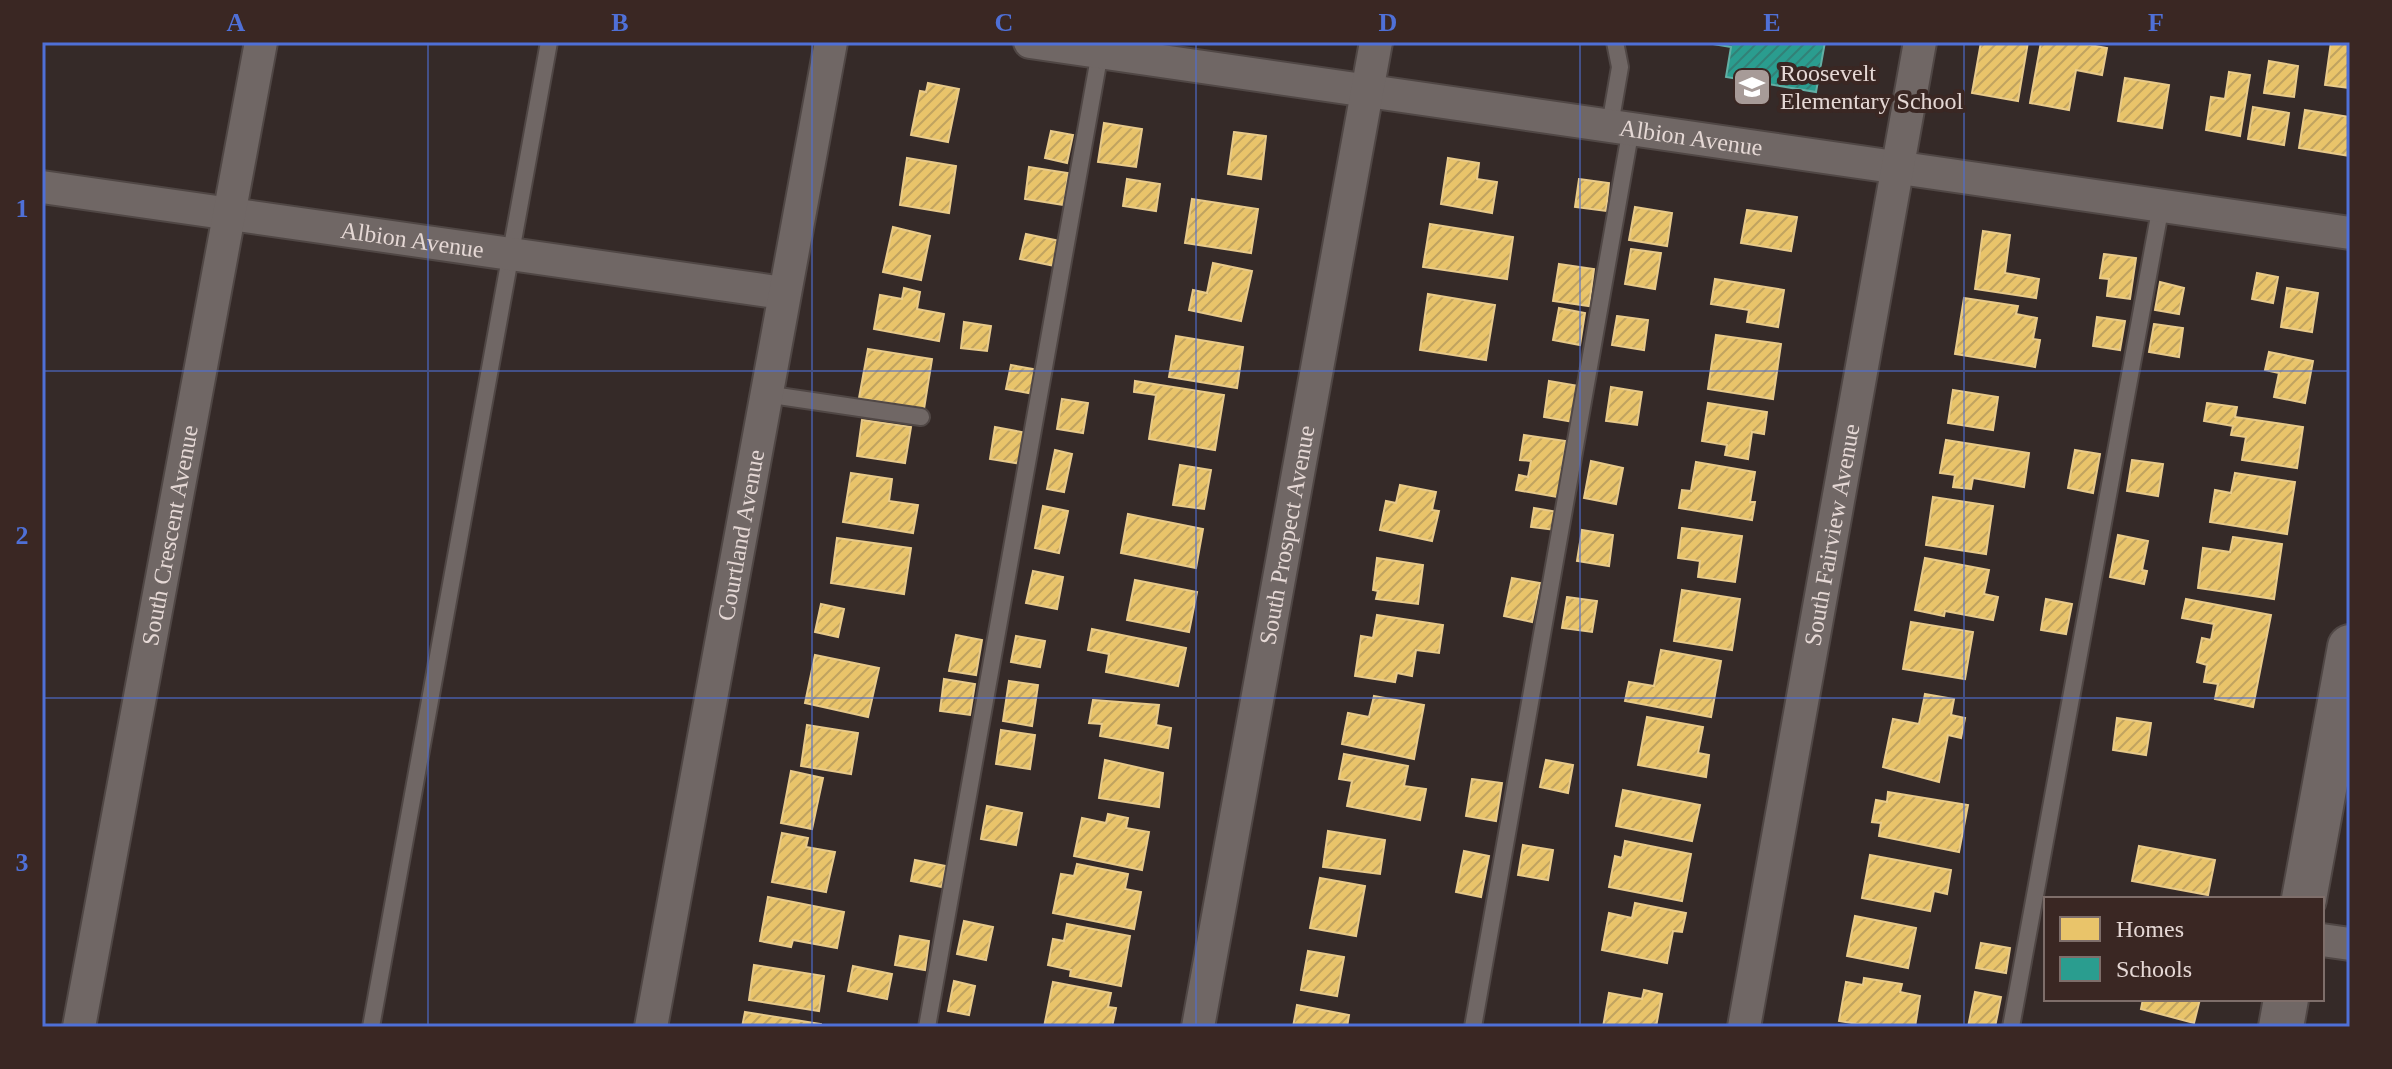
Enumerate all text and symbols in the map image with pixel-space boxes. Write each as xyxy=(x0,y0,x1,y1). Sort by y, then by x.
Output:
text: A xyxy=(227,8,246,37)
text: B xyxy=(611,8,629,37)
text: C xyxy=(995,8,1013,37)
text: D xyxy=(1379,8,1397,37)
text: E xyxy=(1763,8,1781,37)
text: F xyxy=(2148,8,2164,37)
place label: Roosevelt Elementary School xyxy=(1780,60,1964,114)
school or university icon: Roosevelt Elementary School xyxy=(1731,66,1773,108)
street label: Albion Avenue xyxy=(1618,114,1764,161)
text: 1 xyxy=(16,194,29,223)
street label: Albion Avenue xyxy=(339,217,485,263)
street label: South Fairview Avenue xyxy=(1799,422,1865,648)
street label: South Crescent Avenue xyxy=(137,423,203,648)
street label: South Prospect Avenue xyxy=(1254,423,1319,647)
street label: Courtland Avenue xyxy=(712,447,769,623)
text: 2 xyxy=(16,521,29,550)
text: 3 xyxy=(16,848,29,877)
legend xyxy=(2044,897,2324,1001)
text: Homes xyxy=(2116,916,2184,942)
text: Schools xyxy=(2116,956,2192,982)

